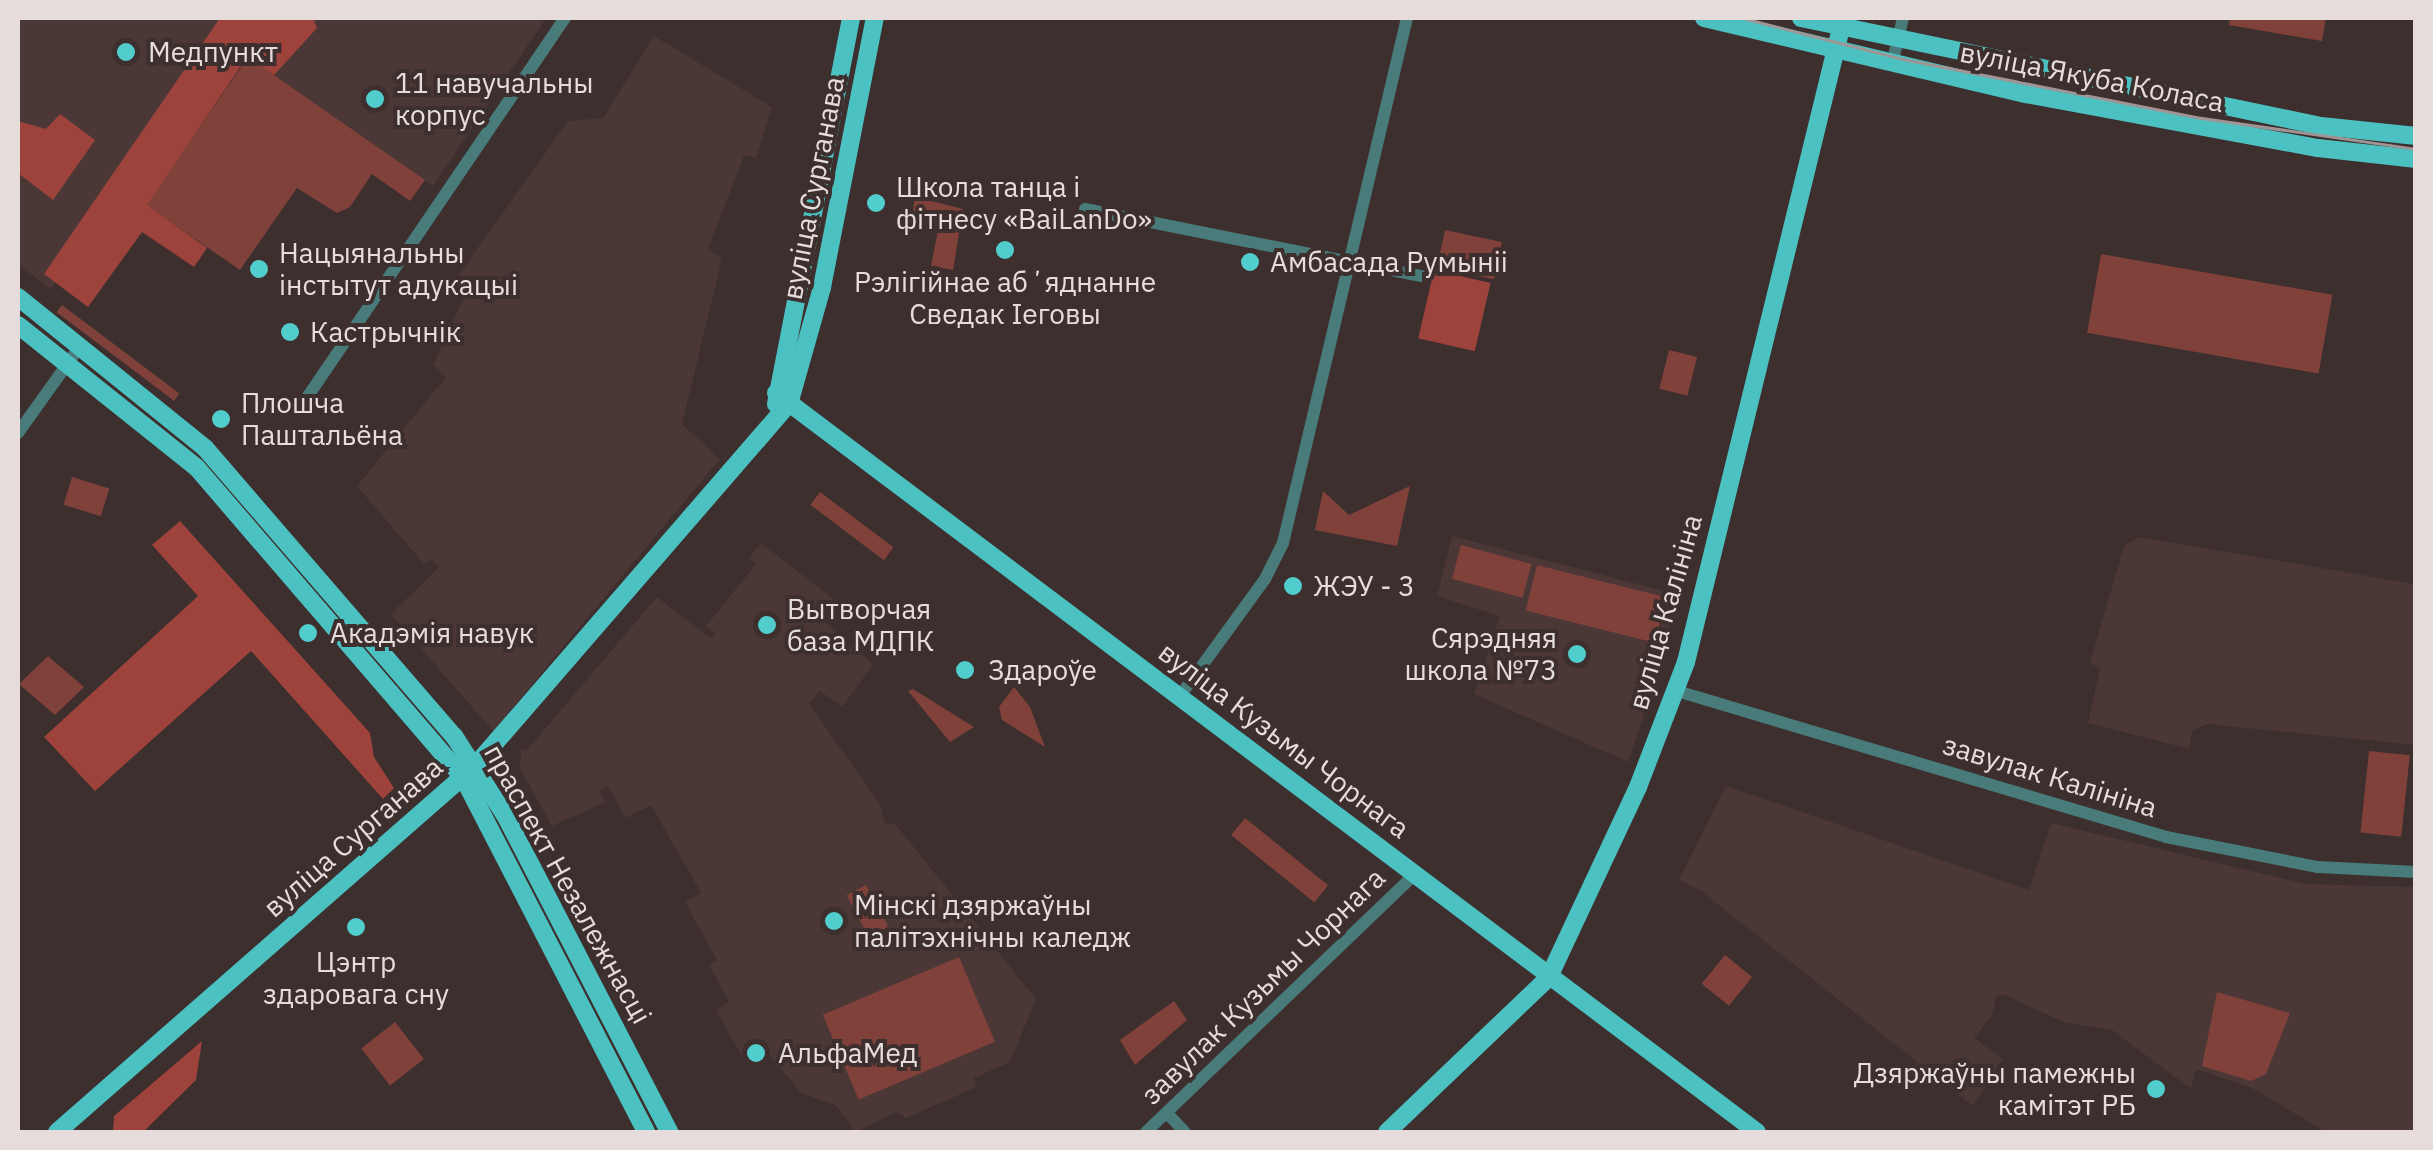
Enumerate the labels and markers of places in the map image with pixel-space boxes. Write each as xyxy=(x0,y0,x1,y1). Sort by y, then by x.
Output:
place label: Медпункт xyxy=(148,35,278,69)
marker: Медпункт xyxy=(113,39,139,65)
place label: 11 навучальны корпус xyxy=(395,66,593,132)
marker: 11 навучальны корпус xyxy=(364,88,386,110)
place label: Школа танца і фітнесу «BaiLanDo» xyxy=(896,170,1152,236)
marker: Школа танца і фітнесу «BaiLanDo» xyxy=(865,192,887,214)
place label: Нацыянальны інстытут адукацыі xyxy=(279,236,518,302)
marker: Рэлігійнае абʼяднанне Сведак Іеговы xyxy=(994,239,1016,261)
place label: Амбасада Румыніі xyxy=(1270,245,1508,279)
marker: Амбасада Румыніі xyxy=(1239,251,1261,273)
marker: Нацыянальны інстытут адукацыі xyxy=(248,258,270,280)
place label: Рэлігійнае абʼяднанне Сведак Іеговы xyxy=(854,265,1156,331)
place label: Кастрычнік xyxy=(310,315,461,349)
marker: Кастрычнік xyxy=(279,321,301,343)
place label: Плошча Паштальёна xyxy=(241,386,403,452)
marker: Плошча Паштальёна xyxy=(210,408,232,430)
place label: ЖЭУ - 3 xyxy=(1313,569,1415,603)
marker: ЖЭУ - 3 xyxy=(1282,575,1304,597)
place label: Вытворчая база МДПК xyxy=(787,592,934,658)
marker: Вытворчая база МДПК xyxy=(756,614,778,636)
place label: Акадэмія навук xyxy=(330,616,534,650)
marker: Акадэмія навук xyxy=(295,620,321,646)
place label: Сярэдняя школа №73 xyxy=(1404,621,1557,687)
marker: Сярэдняя школа №73 xyxy=(1566,643,1588,665)
place label: Здароўе xyxy=(988,653,1097,687)
marker: Здароўе xyxy=(952,657,978,683)
place label: Мінскі дзяржаўны палітэхнічны каледж xyxy=(854,888,1131,954)
marker: Мінскі дзяржаўны палітэхнічны каледж xyxy=(823,910,845,932)
marker: Цэнтр здаровага сну xyxy=(343,914,369,940)
place label: Цэнтр здаровага сну xyxy=(263,945,449,1011)
place label: АльфаМед xyxy=(778,1036,918,1070)
marker: АльфаМед xyxy=(743,1040,769,1066)
place label: Дзяржаўны памежны камітэт РБ xyxy=(1854,1056,2136,1122)
marker: Дзяржаўны памежны камітэт РБ xyxy=(2145,1078,2167,1100)

